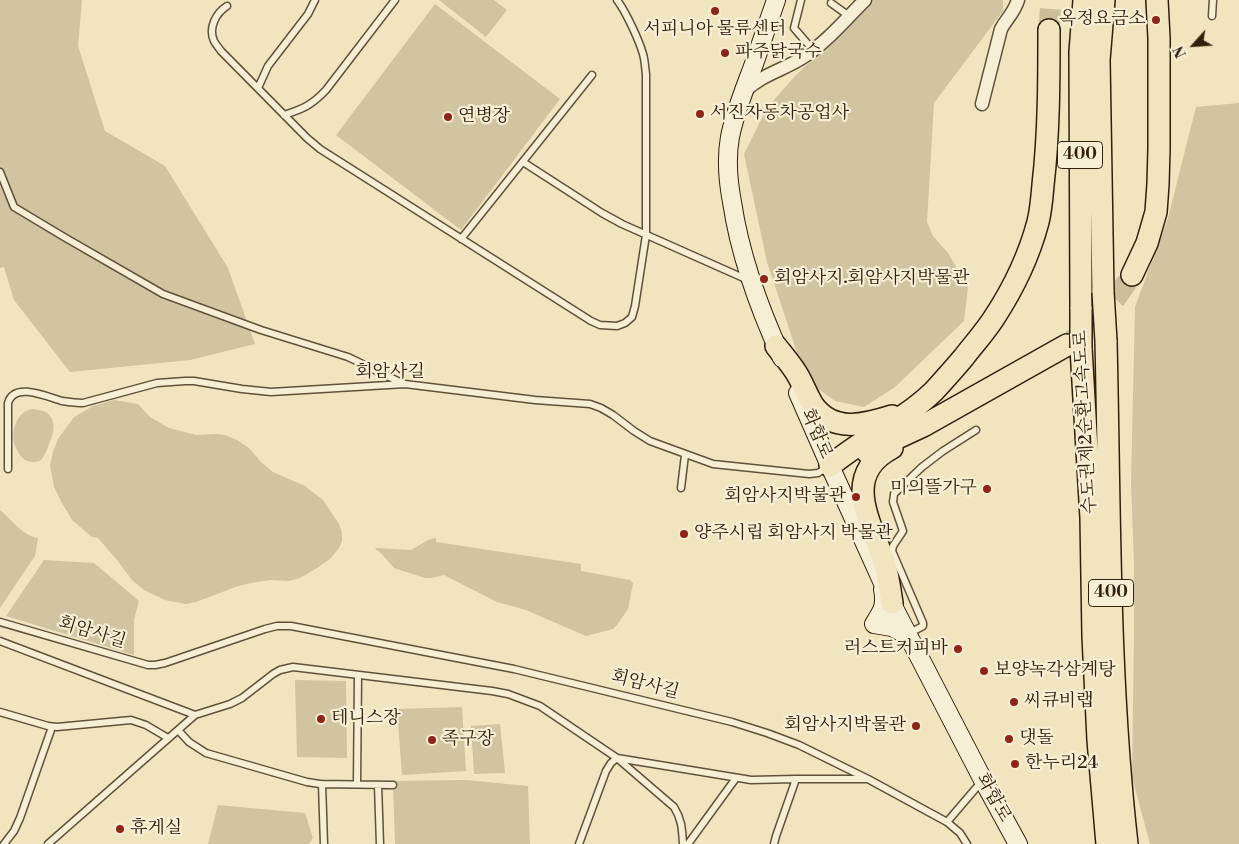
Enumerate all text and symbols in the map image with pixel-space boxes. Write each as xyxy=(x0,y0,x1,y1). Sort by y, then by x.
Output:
marker: 서피니아 물류센터 xyxy=(709,5,721,17)
place label: 옥정요금소 xyxy=(1059,9,1146,31)
marker: 옥정요금소 xyxy=(1150,14,1162,26)
place label: 서피니아 물류센터 xyxy=(644,19,786,41)
north arrow xyxy=(1169,20,1219,70)
place label: 파주닭국수 xyxy=(735,42,822,64)
text: N xyxy=(1170,43,1191,61)
marker: 파주닭국수 xyxy=(719,47,731,59)
place label: 서진자동차공업사 xyxy=(710,103,849,125)
place label: 연병장 xyxy=(458,106,510,128)
marker: 서진자동차공업사 xyxy=(694,108,706,120)
marker: 연병장 xyxy=(442,111,454,123)
road number: 400 xyxy=(1058,142,1102,168)
place label: 회암사지.회암사지박물관 xyxy=(774,268,969,290)
marker: 회암사지.회암사지박물관 xyxy=(758,273,770,285)
street label: 수도권제2순환고속도로 xyxy=(1070,329,1102,515)
street label: 회암사길 xyxy=(355,362,425,384)
street label: 화합로 xyxy=(796,406,836,462)
place label: 미의뜰가구 xyxy=(890,478,977,500)
marker: 미의뜰가구 xyxy=(981,483,993,495)
place label: 회암사지박불관 xyxy=(724,486,846,508)
marker: 회암사지박불관 xyxy=(850,491,862,503)
place label: 양주시립 회암사지 박물관 xyxy=(694,523,893,545)
marker: 양주시립 회암사지 박물관 xyxy=(678,528,690,540)
road number: 400 xyxy=(1088,580,1134,606)
street label: 회암사길 xyxy=(56,613,128,653)
place label: 러스트커피바 xyxy=(844,638,948,660)
marker: 러스트커피바 xyxy=(952,643,964,655)
place label: 보양녹각삼계탕 xyxy=(994,660,1116,682)
marker: 보양녹각삼계탕 xyxy=(978,665,990,677)
street label: 회암사길 xyxy=(609,666,681,704)
place label: 씨큐비랩 xyxy=(1024,691,1094,713)
marker: 씨큐비랩 xyxy=(1008,696,1020,708)
place label: 테니스장 xyxy=(331,708,401,730)
marker: 테니스장 xyxy=(315,713,327,725)
place label: 회암사지박물관 xyxy=(784,715,906,737)
marker: 회암사지박물관 xyxy=(910,720,922,732)
place label: 댓돌 xyxy=(1019,728,1054,750)
place label: 족구장 xyxy=(442,729,494,751)
marker: 댓돌 xyxy=(1003,733,1015,745)
marker: 족구장 xyxy=(426,734,438,746)
place label: 한누리24 xyxy=(1025,753,1098,775)
marker: 한누리24 xyxy=(1009,758,1021,770)
street label: 화합로 xyxy=(971,770,1015,826)
place label: 휴게실 xyxy=(130,818,182,840)
marker: 휴게실 xyxy=(114,823,126,835)

